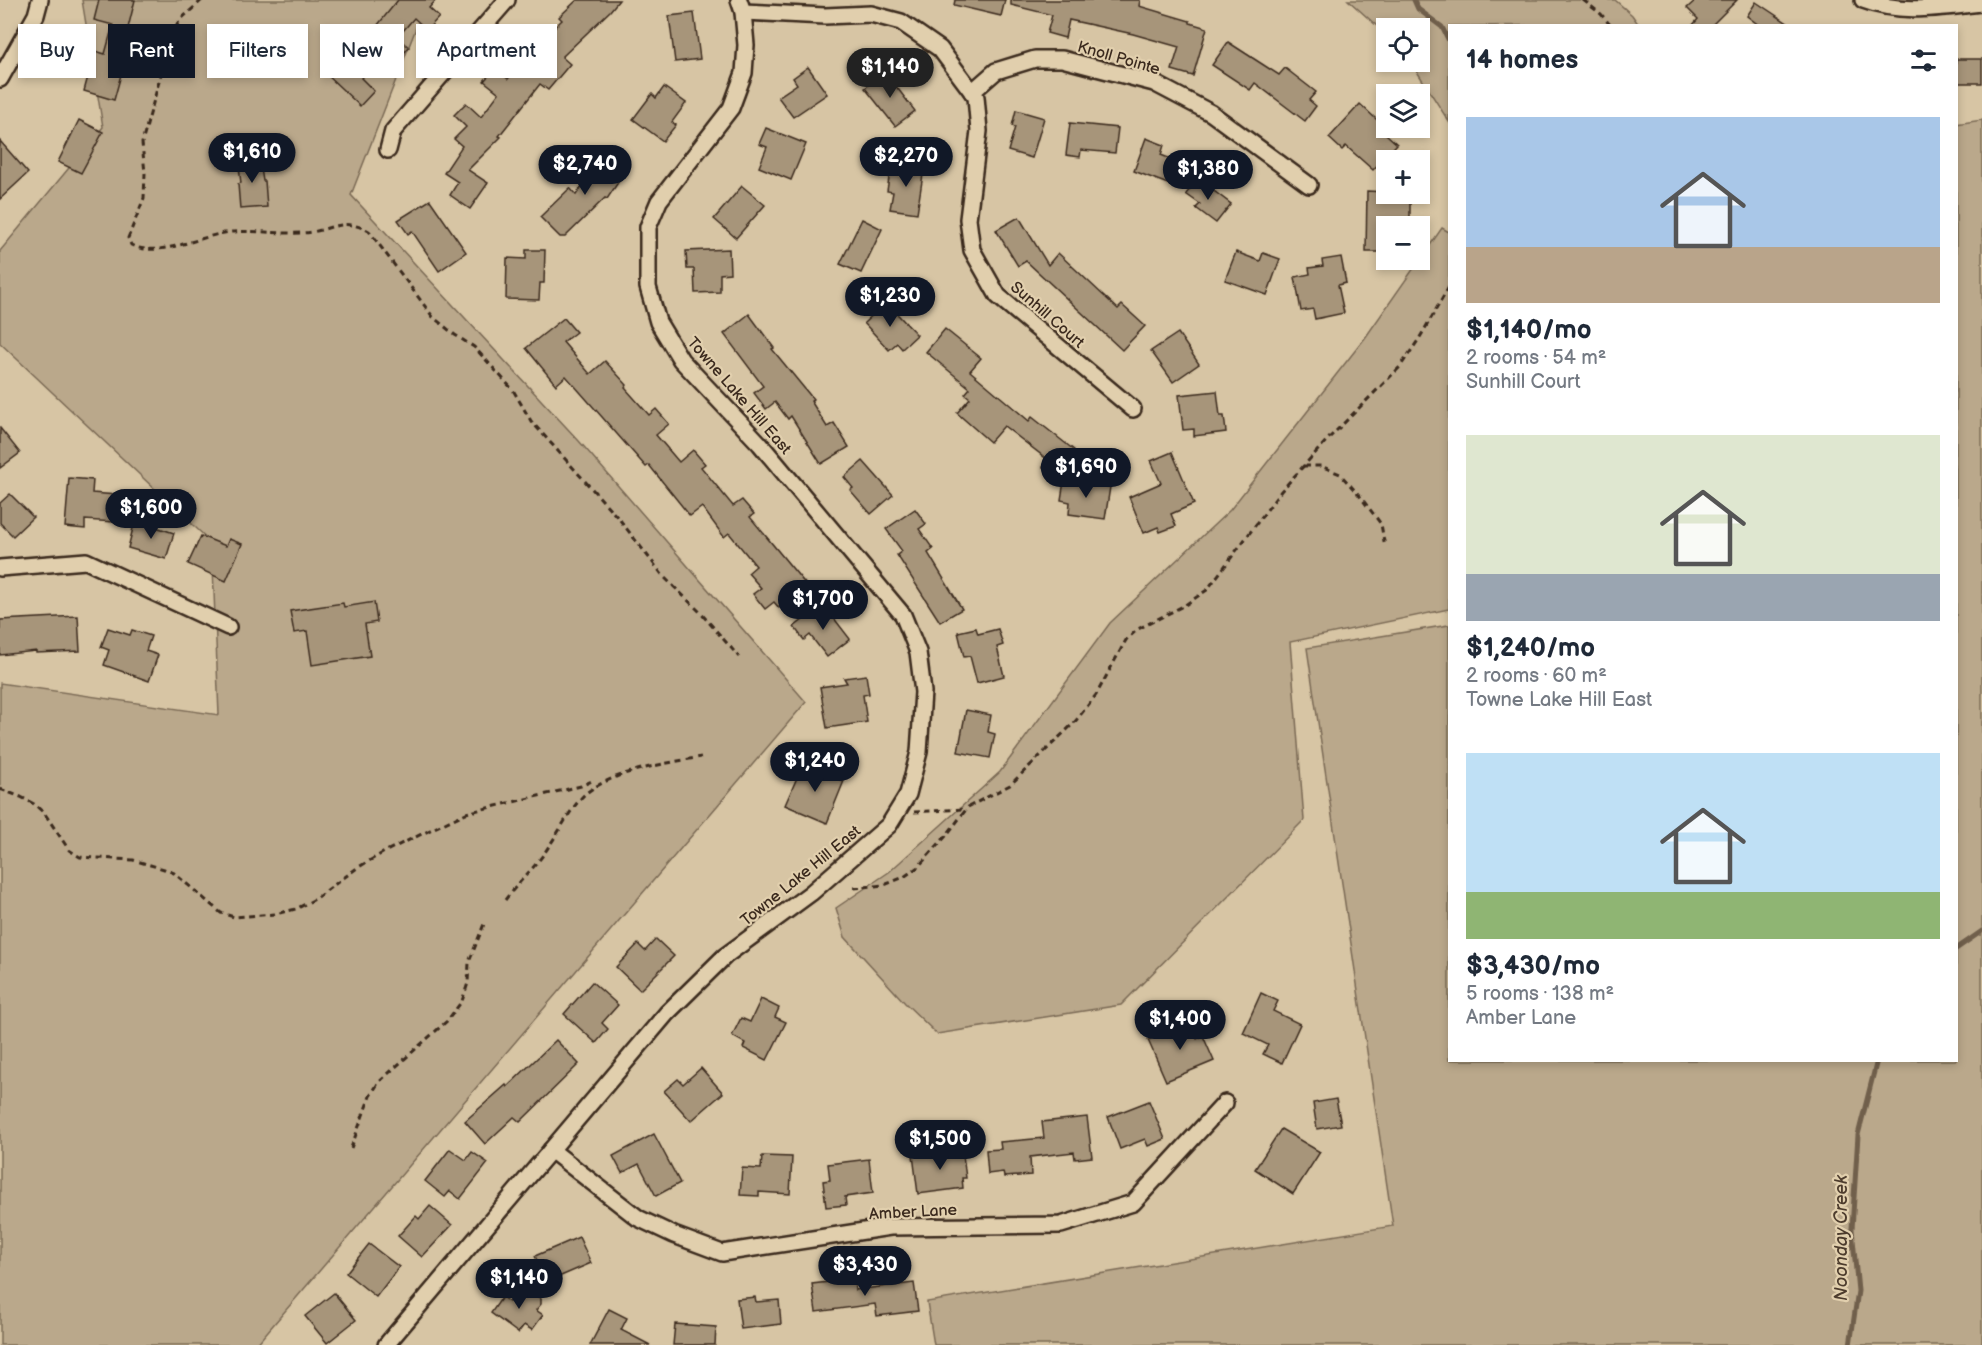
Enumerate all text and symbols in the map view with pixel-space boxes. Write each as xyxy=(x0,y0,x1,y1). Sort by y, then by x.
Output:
map controls xyxy=(1376,18,1430,270)
button: locate xyxy=(1376,18,1430,72)
chip: Buy xyxy=(18,24,96,78)
chip: Rent xyxy=(108,24,195,78)
chip: Filters xyxy=(207,24,308,78)
chip: New xyxy=(320,24,404,78)
chip: Apartment xyxy=(416,24,557,78)
street label: Knoll Pointe xyxy=(1075,38,1163,79)
icon: filters xyxy=(1907,44,1940,77)
text: 14 homes xyxy=(1466,45,1578,76)
pin: $1,140 xyxy=(841,48,939,99)
text: $1,140 xyxy=(861,55,919,79)
button: layers xyxy=(1376,84,1430,138)
pin: $1,610 xyxy=(203,133,301,184)
pin: $2,270 xyxy=(857,137,955,188)
text: $1,610 xyxy=(222,140,282,164)
text: $2,270 xyxy=(874,144,938,168)
pin: $2,740 xyxy=(536,145,634,196)
pin: $1,380 xyxy=(1159,150,1257,201)
button: + xyxy=(1376,150,1430,204)
text: $2,740 xyxy=(553,152,617,176)
icon: home xyxy=(1649,156,1757,264)
text: $1,380 xyxy=(1177,157,1239,181)
button: − xyxy=(1376,216,1430,270)
pin: $1,230 xyxy=(841,277,939,328)
street label: Sunhill Court xyxy=(1006,278,1088,352)
text: $1,230 xyxy=(859,284,921,308)
text: $1,140/mo xyxy=(1466,315,1591,346)
street label: Towne Lake Hill East xyxy=(683,334,795,458)
text: 2 rooms · 54 m² xyxy=(1466,346,1606,370)
text: Sunhill Court xyxy=(1466,370,1581,394)
pin: $1,690 xyxy=(1037,448,1135,499)
text: $1,690 xyxy=(1055,455,1117,479)
icon: home xyxy=(1649,474,1757,582)
pin: $1,600 xyxy=(102,489,200,540)
text: $1,600 xyxy=(119,496,183,520)
pin: $1,700 xyxy=(774,580,872,631)
text: $1,700 xyxy=(792,587,854,611)
text: $1,240/mo xyxy=(1466,633,1595,664)
text: 2 rooms · 60 m² xyxy=(1466,664,1607,688)
text: Towne Lake Hill East xyxy=(1466,688,1652,712)
pin: $1,240 xyxy=(766,742,864,793)
text: $1,240 xyxy=(784,749,846,773)
icon: home xyxy=(1649,792,1757,900)
street label: Towne Lake Hill East xyxy=(737,822,865,930)
text: $3,430/mo xyxy=(1466,951,1600,982)
text: 5 rooms · 138 m² xyxy=(1466,982,1614,1006)
pin: $1,400 xyxy=(1131,1000,1229,1051)
text: Amber Lane xyxy=(1466,1006,1576,1030)
text: $1,400 xyxy=(1149,1007,1211,1031)
pin: $1,500 xyxy=(891,1120,989,1171)
text: $1,500 xyxy=(909,1127,971,1151)
water label: Noonday Creek xyxy=(1831,1174,1852,1301)
street label: Amber Lane xyxy=(869,1201,958,1224)
pin: $3,430 xyxy=(816,1246,914,1297)
text: $3,430 xyxy=(832,1253,898,1277)
pin: $1,140 xyxy=(470,1259,568,1310)
text: $1,140 xyxy=(490,1266,548,1290)

